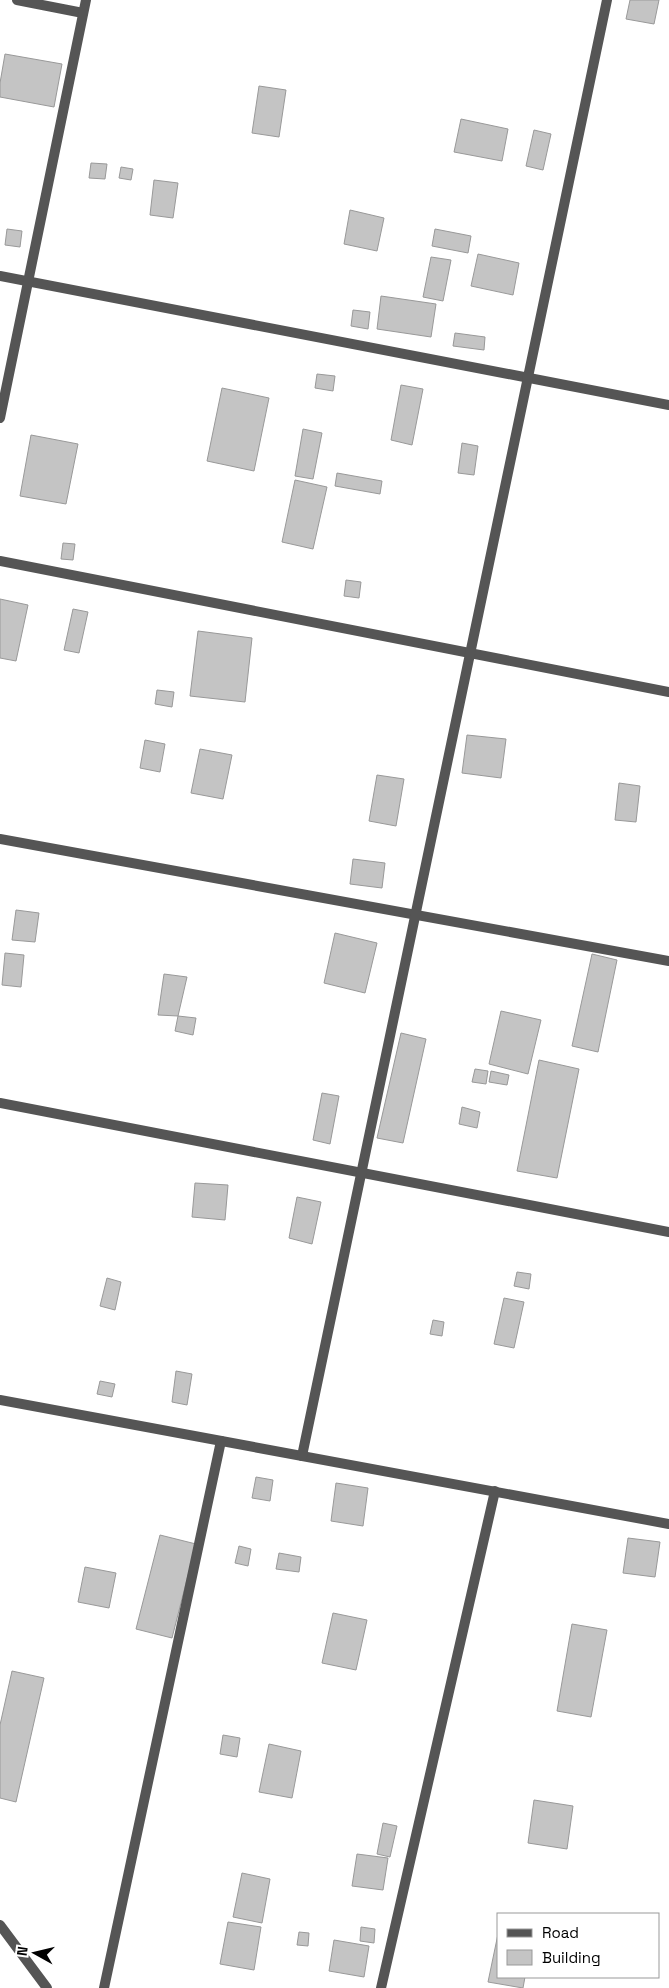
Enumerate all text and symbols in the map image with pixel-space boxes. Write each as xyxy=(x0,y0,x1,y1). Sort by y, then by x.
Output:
legend xyxy=(497,1913,659,1978)
text: Road xyxy=(542,1923,579,1942)
north arrow xyxy=(10,1928,60,1978)
text: N xyxy=(13,1945,32,1957)
text: Building xyxy=(542,1948,601,1967)

